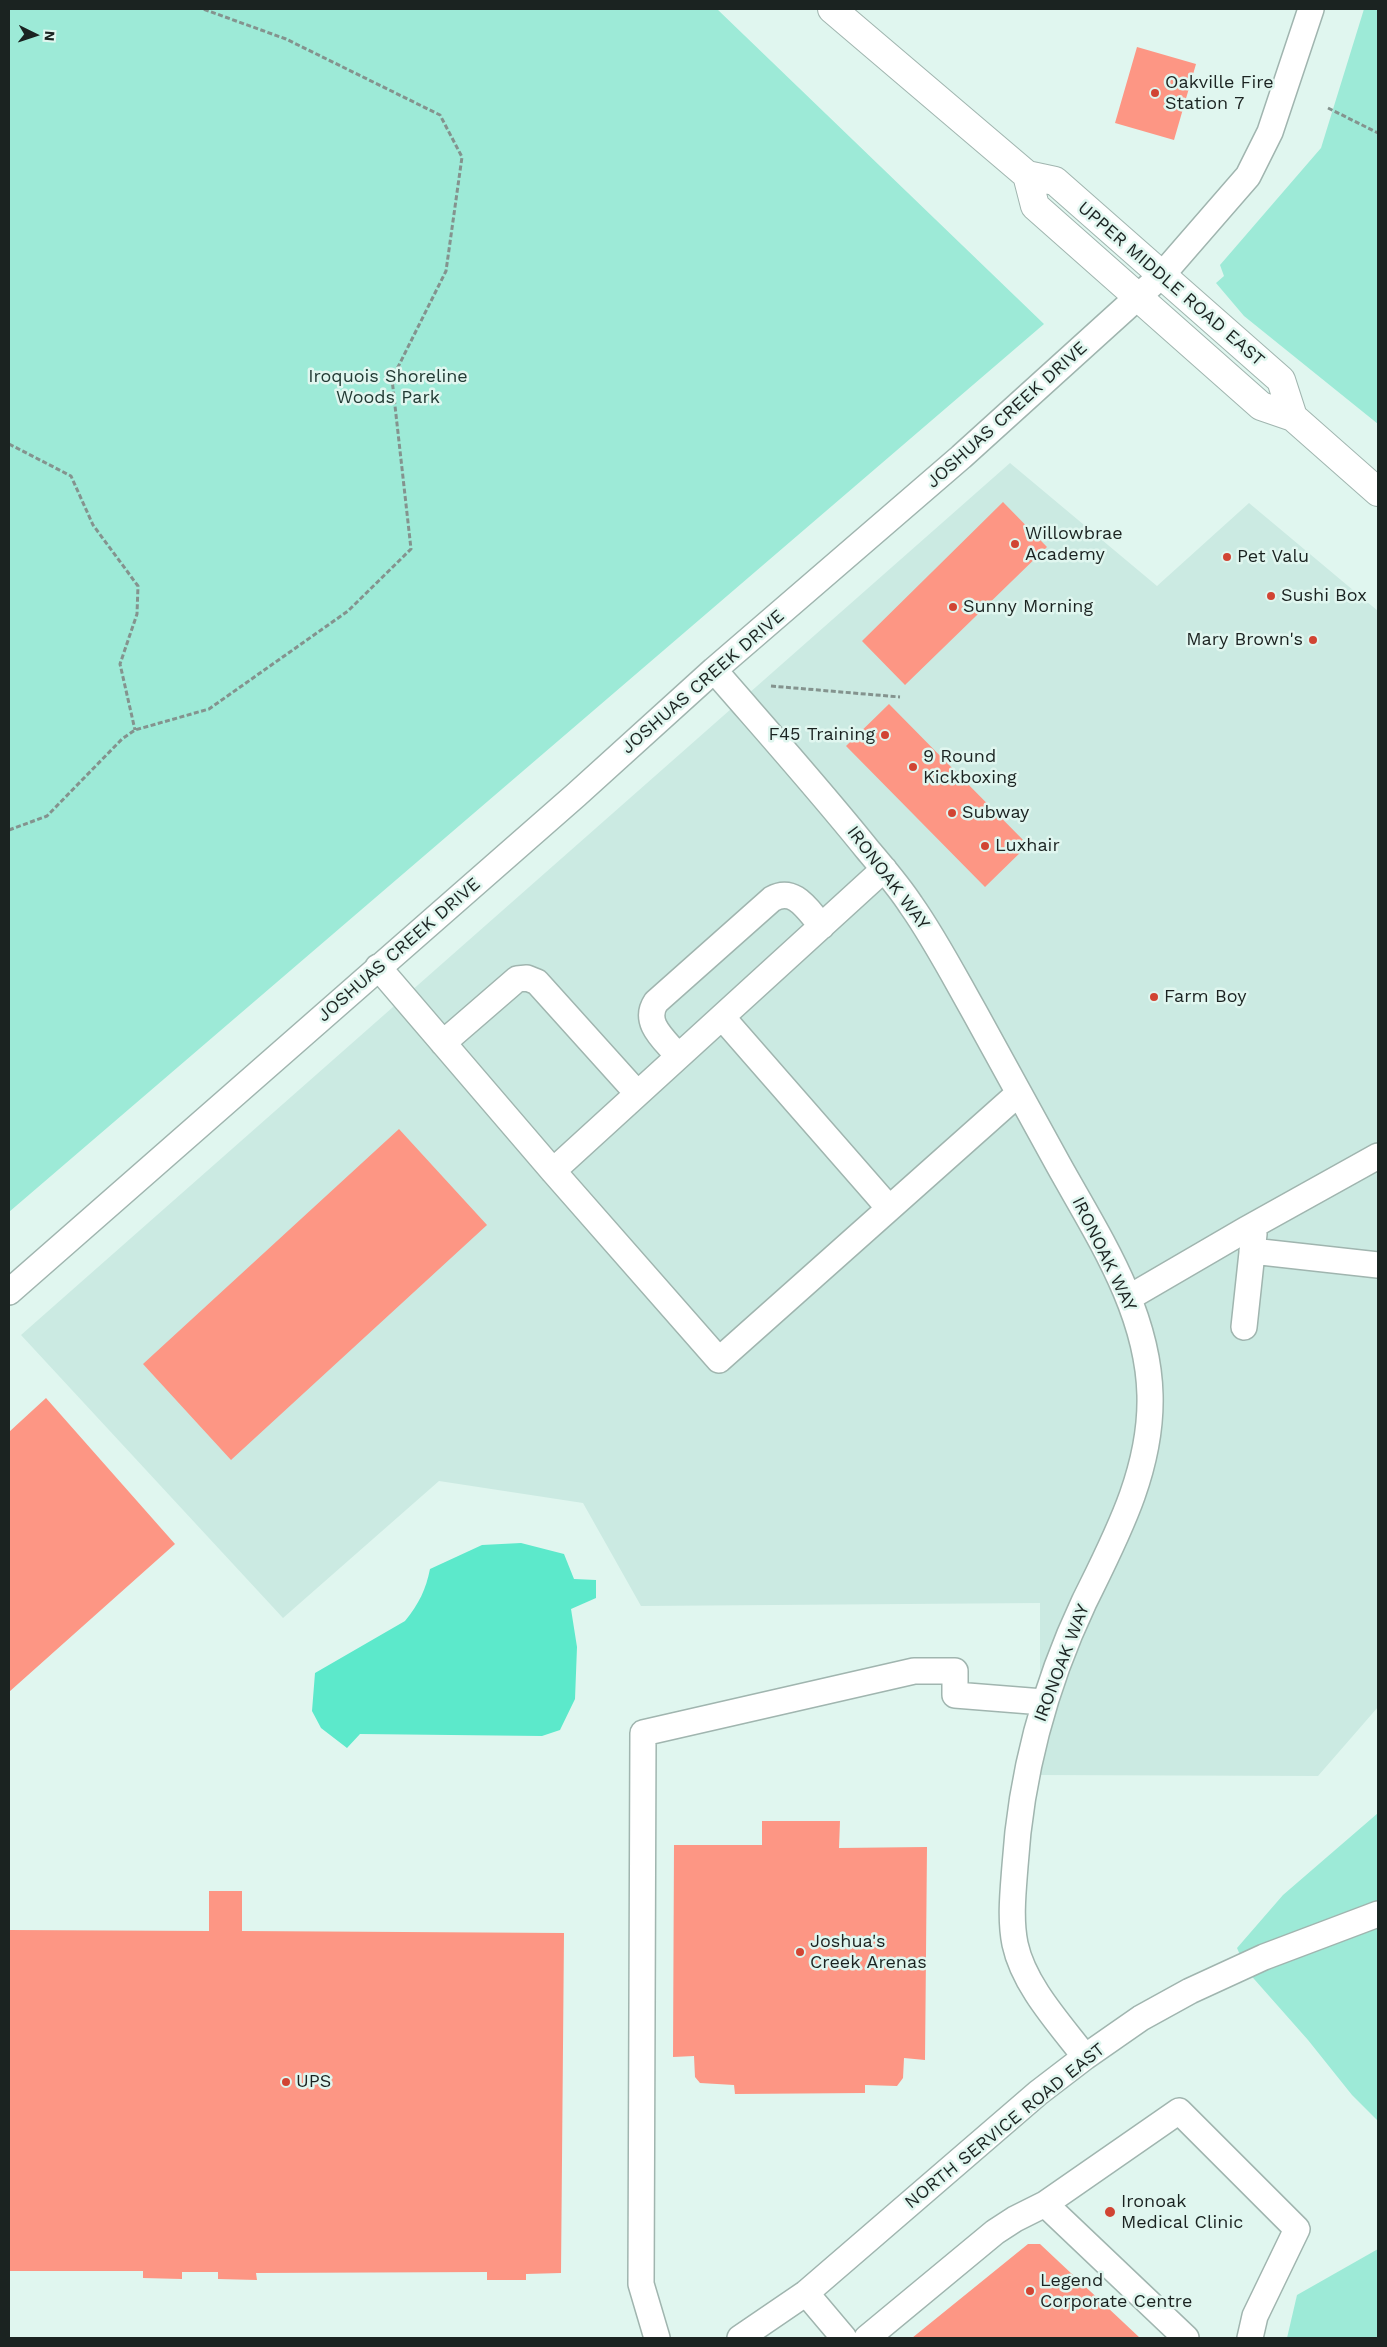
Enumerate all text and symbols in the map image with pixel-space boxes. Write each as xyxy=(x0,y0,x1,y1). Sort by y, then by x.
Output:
north arrow xyxy=(10,10,60,60)
text: N xyxy=(42,30,58,42)
place label: Oakville Fire Station 7 xyxy=(1165,72,1274,115)
marker: Oakville Fire Station 7 xyxy=(1149,87,1161,99)
street label: UPPER MIDDLE ROAD EAST xyxy=(1073,197,1269,371)
street label: JOSHUAS CREEK DRIVE xyxy=(922,337,1092,493)
park label: Iroquois Shoreline Woods Park xyxy=(308,366,468,408)
place label: Willowbrae Academy xyxy=(1025,523,1123,566)
marker: Willowbrae Academy xyxy=(1009,538,1021,550)
place label: Pet Valu xyxy=(1237,546,1309,568)
marker: Pet Valu xyxy=(1221,551,1233,563)
place label: Sushi Box xyxy=(1281,585,1367,607)
marker: Sushi Box xyxy=(1265,590,1277,602)
place label: Sunny Morning xyxy=(963,596,1093,618)
marker: Sunny Morning xyxy=(947,601,959,613)
street label: JOSHUAS CREEK DRIVE xyxy=(617,605,789,759)
place label: Mary Brown's xyxy=(1186,629,1303,651)
marker: Mary Brown's xyxy=(1307,634,1319,646)
place label: F45 Training xyxy=(769,724,875,746)
marker: F45 Training xyxy=(879,729,891,741)
place label: 9 Round Kickboxing xyxy=(923,746,1017,789)
marker: 9 Round Kickboxing xyxy=(907,761,919,773)
place label: Subway xyxy=(962,802,1029,824)
marker: Subway xyxy=(946,807,958,819)
street label: IRONOAK WAY xyxy=(842,822,934,934)
place label: Luxhair xyxy=(995,835,1060,857)
marker: Luxhair xyxy=(979,840,991,852)
street label: JOSHUAS CREEK DRIVE xyxy=(313,873,485,1027)
place label: Farm Boy xyxy=(1164,986,1246,1008)
marker: Farm Boy xyxy=(1148,991,1160,1003)
street label: IRONOAK WAY xyxy=(1067,1193,1141,1315)
street label: IRONOAK WAY xyxy=(1030,1601,1094,1725)
place label: Joshua's Creek Arenas xyxy=(810,1931,927,1974)
marker: Joshua's Creek Arenas xyxy=(794,1946,806,1958)
street label: NORTH SERVICE ROAD EAST xyxy=(901,2039,1109,2213)
place label: UPS xyxy=(296,2071,331,2093)
marker: UPS xyxy=(280,2076,292,2088)
place label: Ironoak Medical Clinic xyxy=(1121,2191,1243,2234)
marker: Ironoak Medical Clinic xyxy=(1103,2205,1117,2219)
place label: Legend Corporate Centre xyxy=(1040,2270,1192,2312)
marker: Legend Corporate Centre xyxy=(1024,2285,1036,2297)

